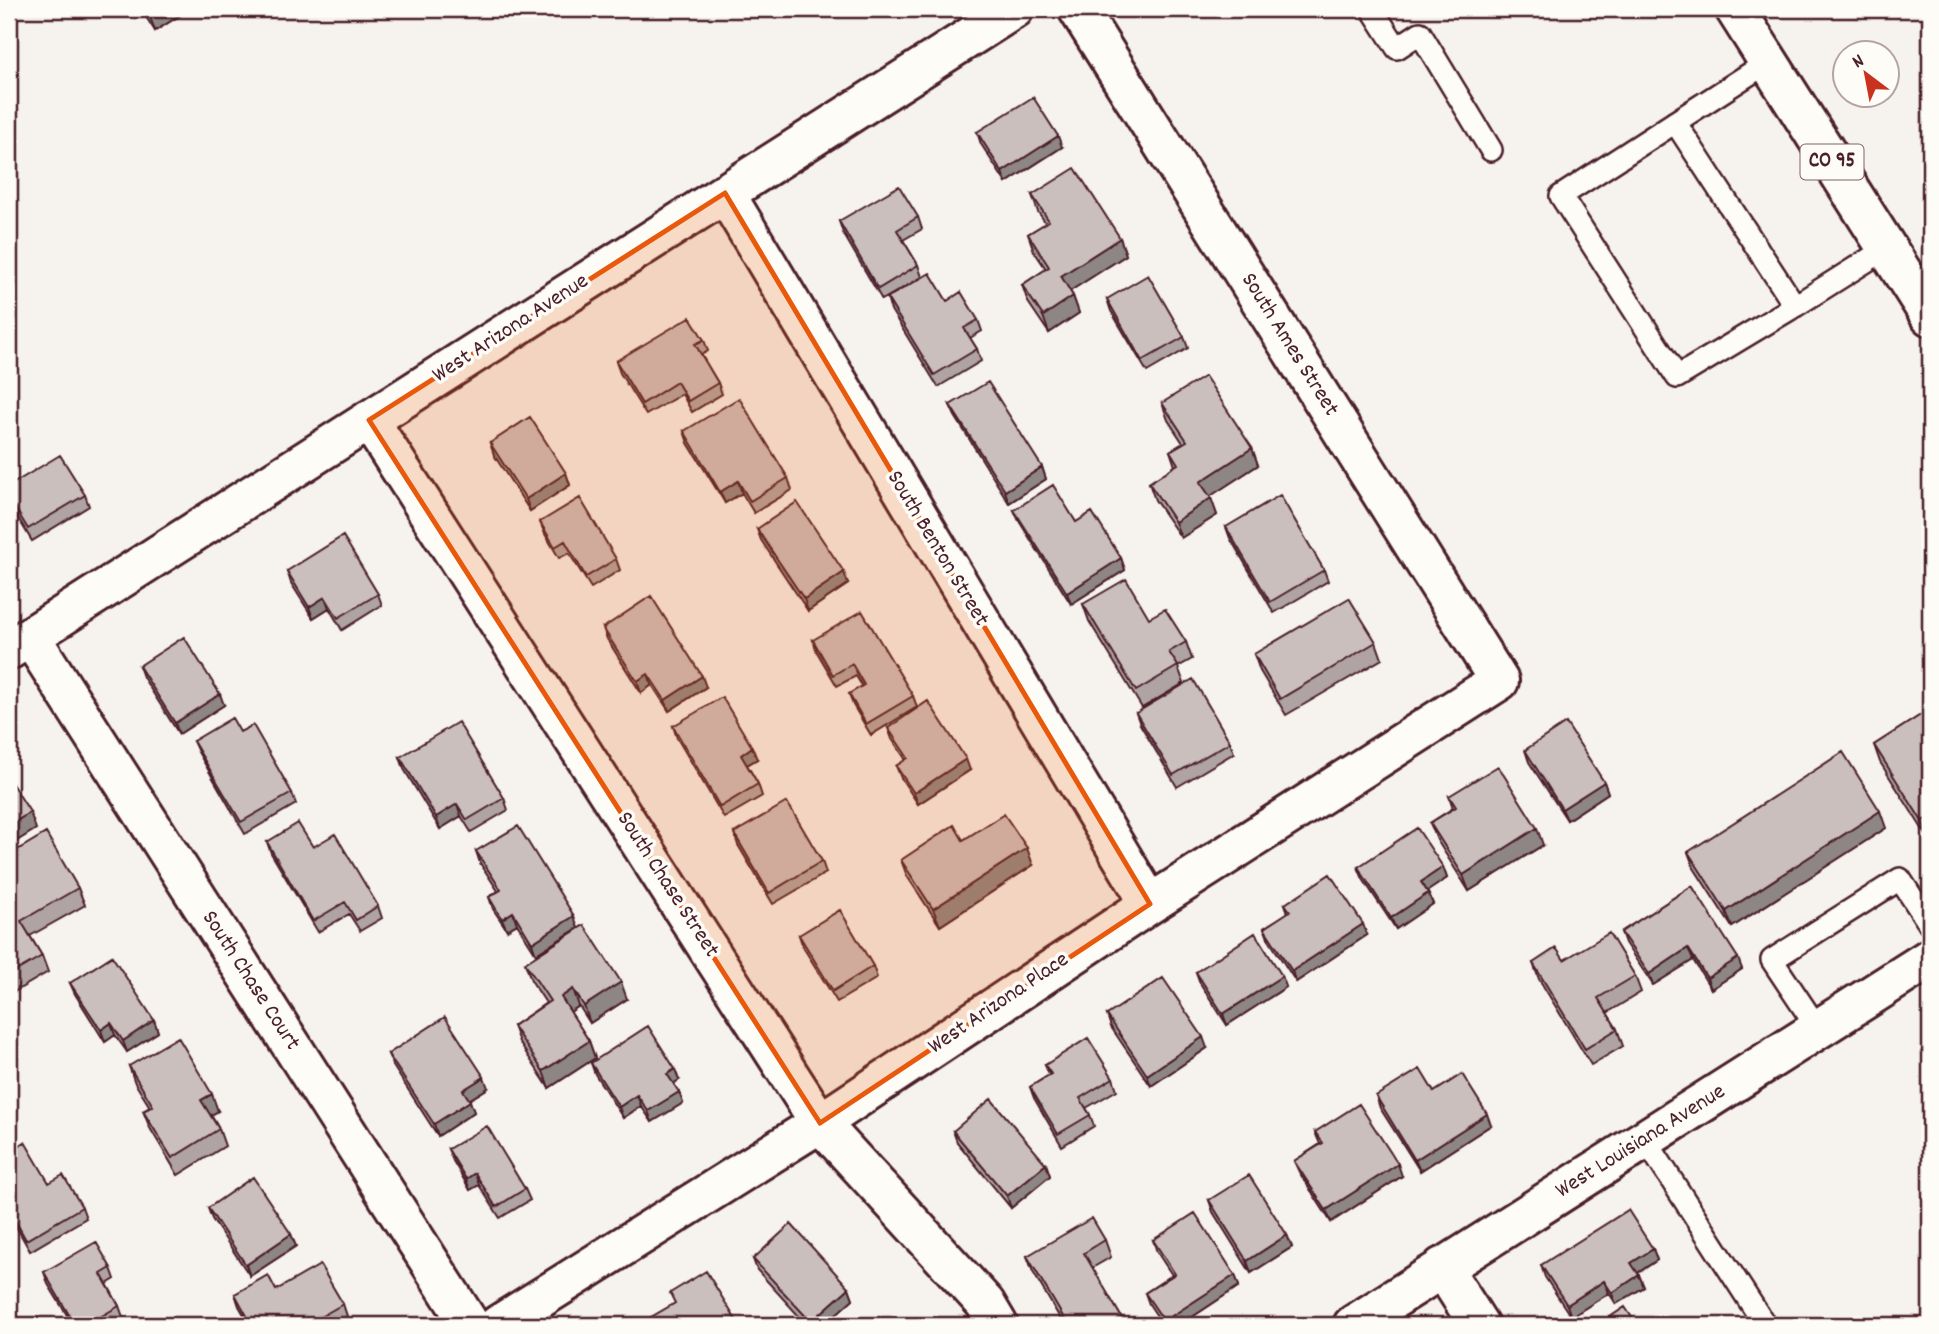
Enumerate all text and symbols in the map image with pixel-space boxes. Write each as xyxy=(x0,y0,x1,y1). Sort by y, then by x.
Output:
north arrow xyxy=(1830,38,1900,108)
text: N xyxy=(1848,49,1870,76)
road number: CO 95 xyxy=(1800,144,1864,180)
street label: West Arizona Avenue xyxy=(426,266,596,392)
street label: South Ames Street xyxy=(1232,267,1346,423)
street label: South Benton Street xyxy=(877,465,997,633)
street label: South Chase Street xyxy=(607,805,727,965)
street label: South Chase Court xyxy=(192,905,308,1057)
street label: West Arizona Place xyxy=(922,945,1076,1063)
street label: West Louisiana Avenue xyxy=(1550,1076,1732,1208)

